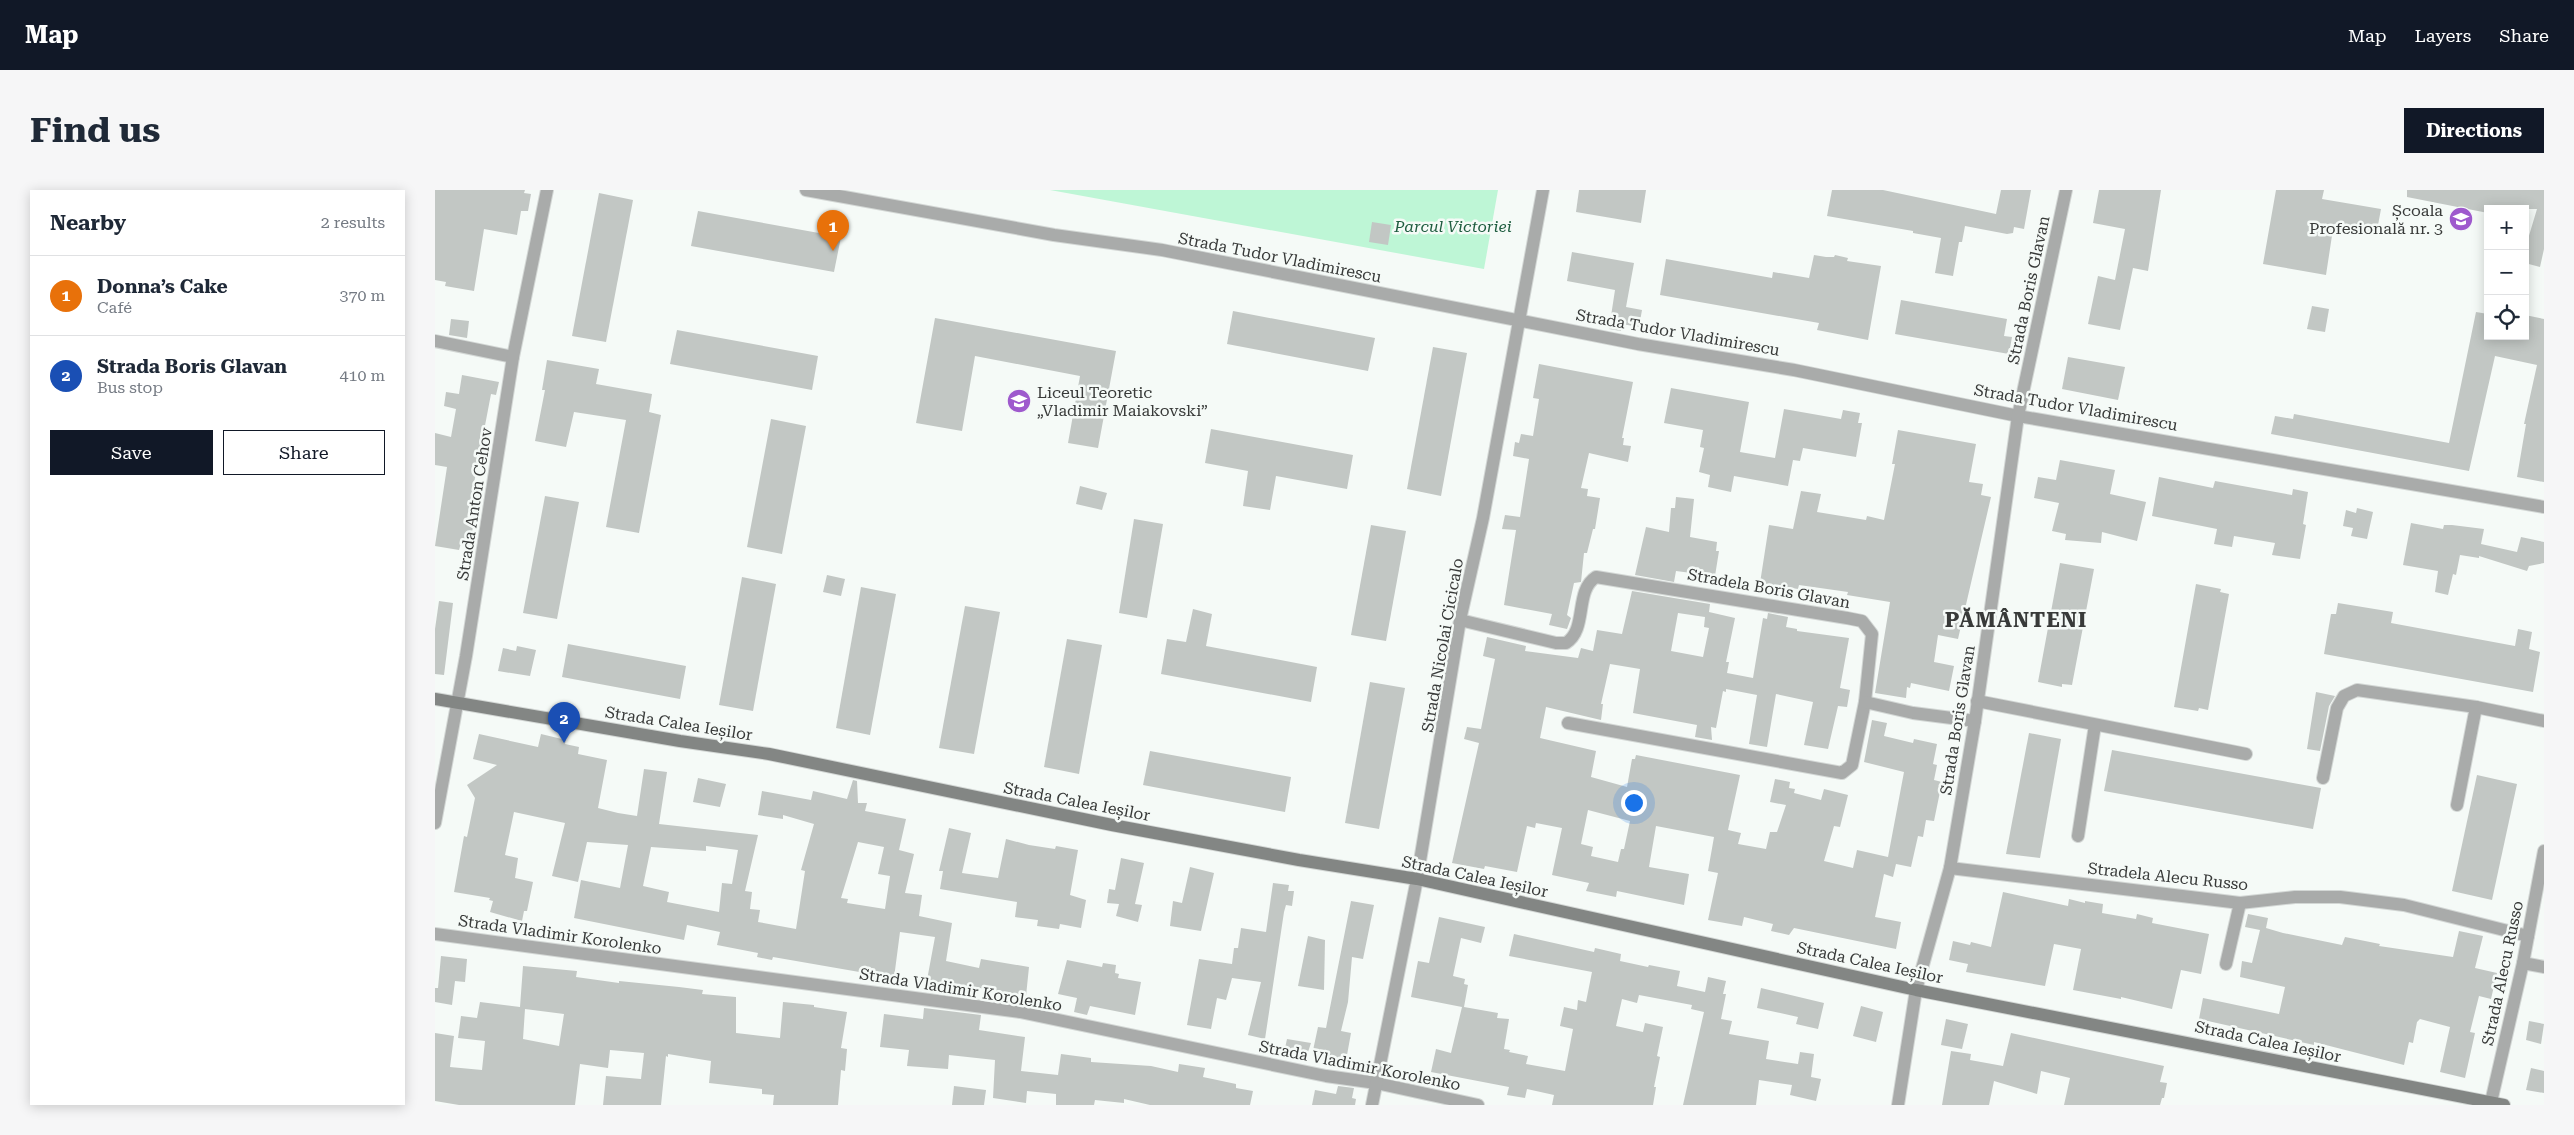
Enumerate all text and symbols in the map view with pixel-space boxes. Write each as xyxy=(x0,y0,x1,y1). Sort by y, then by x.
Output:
text: Map xyxy=(25,21,79,49)
text: Map xyxy=(2348,25,2387,46)
text: Layers xyxy=(2415,25,2471,46)
text: Share xyxy=(2499,25,2549,46)
button: Directions xyxy=(2404,108,2544,153)
text: Find us xyxy=(30,110,160,151)
place label: Școala Profesională nr. 3 xyxy=(2309,201,2443,238)
map controls xyxy=(2484,205,2529,340)
button: + xyxy=(2484,205,2529,250)
school or university icon: Școala Profesională nr. 3 xyxy=(2448,206,2474,232)
pin: 1 xyxy=(817,210,849,251)
text: Nearby xyxy=(50,211,126,235)
text: 2 results xyxy=(321,213,385,232)
street label: Strada Boris Glavan xyxy=(2003,214,2054,366)
park label: Parcul Victoriei xyxy=(1393,217,1512,236)
street label: Strada Tudor Vladimirescu xyxy=(1177,228,1383,287)
button: − xyxy=(2484,250,2529,295)
text: Donna’s Cake xyxy=(97,275,228,298)
text: 1 xyxy=(62,286,70,305)
text: 370 m xyxy=(339,286,385,305)
button: locate xyxy=(2484,295,2529,340)
text: Café xyxy=(97,298,132,317)
street label: Strada Tudor Vladimirescu xyxy=(1575,305,1781,360)
text: Strada Boris Glavan xyxy=(97,355,287,378)
text: 2 xyxy=(62,366,70,385)
text: 410 m xyxy=(339,366,385,385)
text: Bus stop xyxy=(97,378,163,397)
street label: Strada Tudor Vladimirescu xyxy=(1973,380,2179,435)
place label: Liceul Teoretic „Vladimir Maiakovski” xyxy=(1037,383,1208,420)
school or university icon: Liceul Teoretic „Vladimir Maiakovski” xyxy=(1006,388,1032,414)
street label: Strada Anton Cehov xyxy=(453,426,496,582)
button: Save xyxy=(50,430,213,475)
button: Share xyxy=(223,430,385,475)
street label: Strada Nicolai Cicicalo xyxy=(1418,556,1467,734)
street label: Stradela Boris Glavan xyxy=(1686,565,1852,612)
district label: PĂMÂNTENI xyxy=(1945,607,2087,632)
street label: Strada Boris Glavan xyxy=(1936,644,1979,796)
pin: 2 xyxy=(548,702,580,743)
street label: Strada Calea Ieșilor xyxy=(604,702,754,746)
street label: Strada Calea Ieșilor xyxy=(1002,778,1152,826)
your location xyxy=(1621,790,1647,816)
street label: Strada Calea Ieșilor xyxy=(1400,852,1550,902)
street label: Stradela Alecu Russo xyxy=(2087,859,2249,894)
street label: Strada Alecu Russo xyxy=(2478,899,2527,1047)
street label: Strada Vladimir Korolenko xyxy=(457,911,663,958)
street label: Strada Calea Ieșilor xyxy=(1795,938,1945,988)
street label: Strada Vladimir Korolenko xyxy=(858,964,1064,1015)
street label: Strada Calea Ieșilor xyxy=(2193,1017,2343,1067)
street label: Strada Vladimir Korolenko xyxy=(1258,1037,1462,1094)

